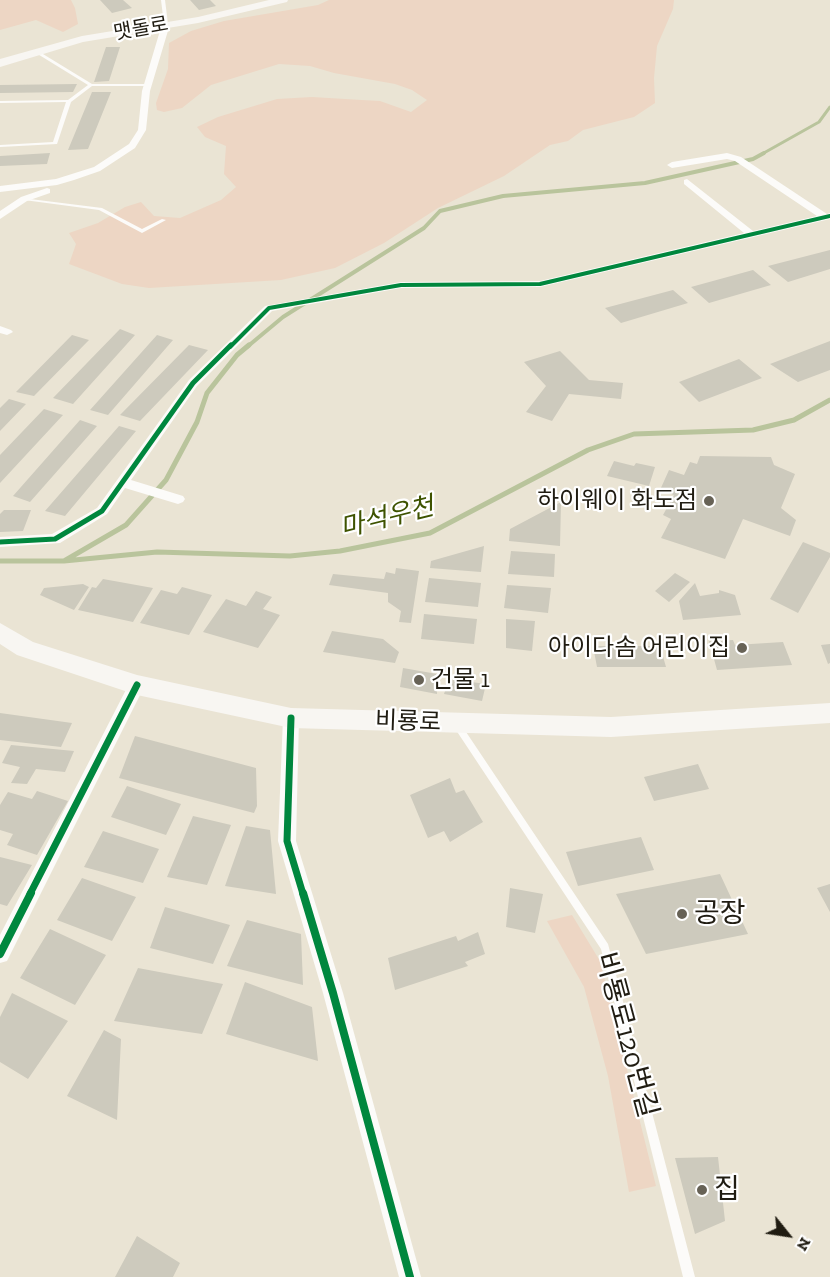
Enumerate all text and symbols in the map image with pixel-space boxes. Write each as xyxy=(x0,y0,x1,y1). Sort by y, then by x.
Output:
street label: 맷돌로 xyxy=(112,12,170,46)
place label: 하이웨이 화도점 xyxy=(537,487,697,515)
water label: 마석우천 xyxy=(337,491,437,545)
marker: 하이웨이 화도점 xyxy=(702,494,716,508)
place label: 아이다솜 어린이집 xyxy=(548,634,730,662)
marker: 아이다솜 어린이집 xyxy=(735,641,749,655)
place label: 건물 1 xyxy=(431,666,490,694)
marker: 건물 1 xyxy=(412,673,426,687)
street label: 비룡로 xyxy=(374,706,442,738)
place label: 공장 xyxy=(694,897,746,931)
marker: 공장 xyxy=(675,907,689,921)
street label: 비룡로120번길 xyxy=(588,948,664,1122)
place label: 집 xyxy=(714,1173,740,1207)
marker: 집 xyxy=(695,1183,709,1197)
north arrow xyxy=(758,1205,818,1265)
text: N xyxy=(793,1234,815,1254)

